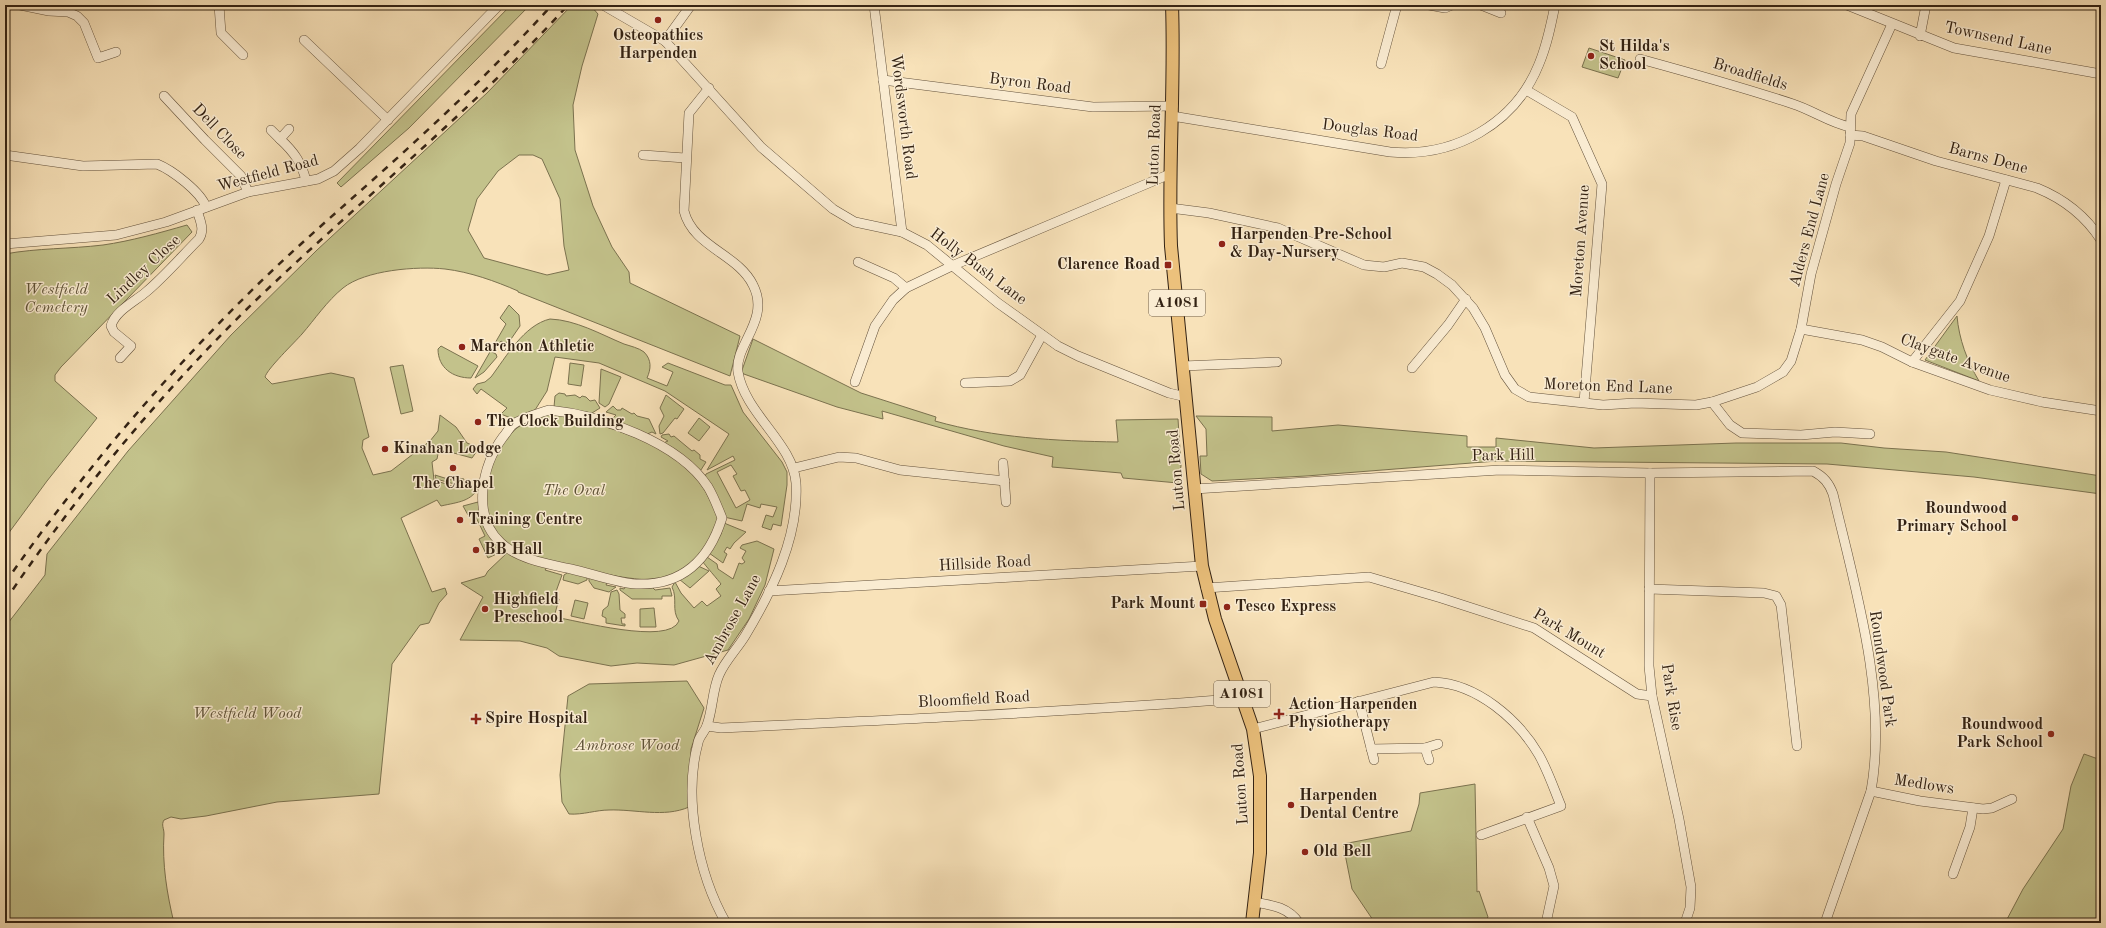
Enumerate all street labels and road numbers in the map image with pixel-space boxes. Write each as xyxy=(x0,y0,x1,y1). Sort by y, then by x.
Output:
street label: Townsend Lane xyxy=(1943,20,2053,58)
street label: Wordsworth Road xyxy=(887,54,919,180)
street label: Broadfields xyxy=(1711,56,1789,94)
street label: Byron Road xyxy=(988,71,1072,97)
street label: Dell Close xyxy=(189,101,249,163)
street label: Luton Road xyxy=(1146,104,1164,186)
street label: Douglas Road xyxy=(1321,117,1419,145)
street label: Barns Dene xyxy=(1947,141,2029,177)
street label: Westfield Road xyxy=(216,153,320,195)
street label: Alders End Lane xyxy=(1787,171,1833,289)
street label: Moreton Avenue xyxy=(1569,184,1593,298)
street label: Holly Bush Lane xyxy=(927,226,1029,308)
street label: Lindley Close xyxy=(104,232,184,308)
road number: A1081 xyxy=(1149,290,1205,316)
street label: Claygate Avenue xyxy=(1898,332,2012,386)
street label: Moreton End Lane xyxy=(1543,377,1673,397)
street label: Luton Road xyxy=(1165,429,1189,511)
street label: Park Hill xyxy=(1471,447,1535,465)
street label: Hillside Road xyxy=(938,554,1032,574)
street label: Ambrose Lane xyxy=(702,572,764,668)
street label: Park Mount xyxy=(1530,606,1608,662)
street label: Roundwood Park xyxy=(1866,609,1898,729)
street label: Park Rise xyxy=(1658,662,1684,732)
road number: A1081 xyxy=(1214,681,1270,707)
street label: Bloomfield Road xyxy=(917,689,1031,711)
street label: Luton Road xyxy=(1230,743,1252,825)
street label: Medlows xyxy=(1893,772,1955,798)

